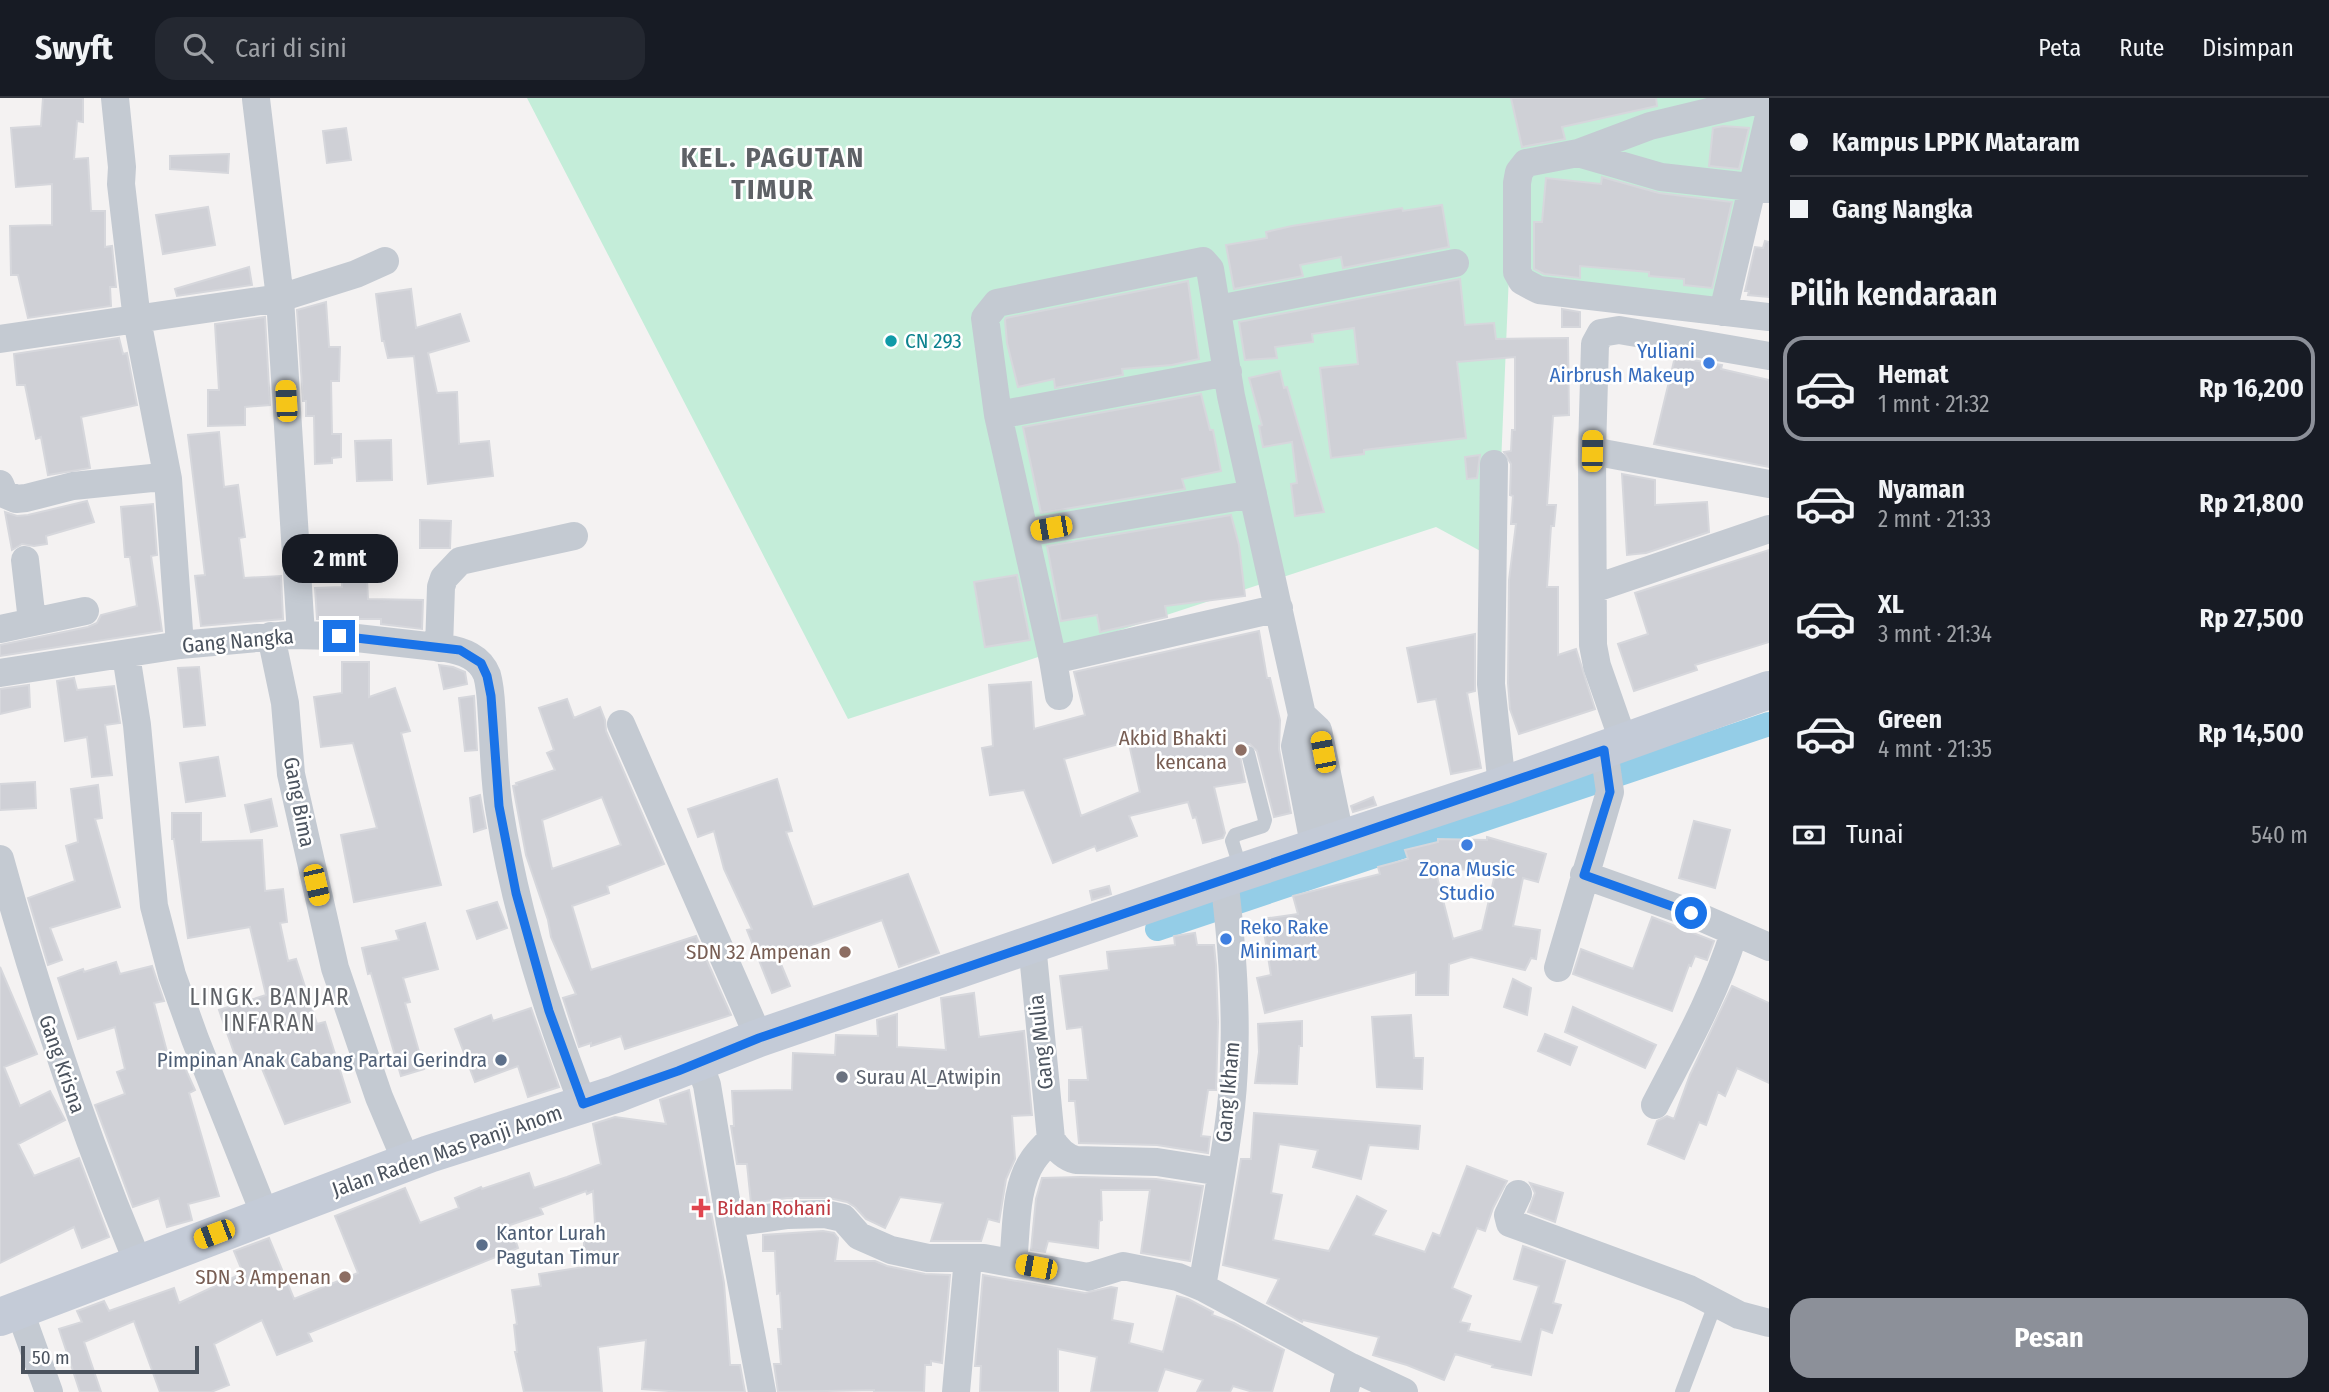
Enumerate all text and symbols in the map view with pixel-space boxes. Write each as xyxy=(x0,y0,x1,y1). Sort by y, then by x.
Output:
search box xyxy=(155,17,645,80)
text: Swyft xyxy=(35,28,113,68)
icon: search xyxy=(179,29,217,67)
text: Cari di sini xyxy=(235,33,347,64)
text: Peta xyxy=(2038,34,2081,62)
text: Rute xyxy=(2119,34,2164,62)
text: Disimpan xyxy=(2202,34,2294,62)
text: Kampus LPPK Mataram xyxy=(1832,127,2080,158)
district label: KEL. PAGUTAN TIMUR xyxy=(681,141,865,206)
text: Gang Nangka xyxy=(1832,194,1973,225)
text: Pilih kendaraan xyxy=(1790,275,1998,313)
place label: CN 293 xyxy=(905,328,962,354)
marker: CN 293 xyxy=(883,333,899,349)
place label: Yuliani Airbrush Makeup xyxy=(1550,338,1695,388)
marker: Yuliani Airbrush Makeup xyxy=(1701,355,1717,371)
icon: car xyxy=(1794,357,1857,420)
text: Hemat xyxy=(1878,359,1949,390)
text: Rp 16,200 xyxy=(2199,373,2304,404)
car xyxy=(275,379,298,423)
text: 1 mnt · 21:32 xyxy=(1878,390,1989,418)
car xyxy=(1582,430,1603,472)
icon: car xyxy=(1794,472,1857,535)
text: Nyaman xyxy=(1878,474,1965,505)
text: Rp 21,800 xyxy=(2199,488,2304,519)
text: 2 mnt · 21:33 xyxy=(1878,505,1991,533)
car xyxy=(1029,514,1074,542)
callout: 2 mnt xyxy=(281,534,397,584)
text: 2 mnt xyxy=(313,544,367,572)
icon: car xyxy=(1794,587,1857,650)
text: XL xyxy=(1878,589,1904,620)
text: Rp 27,500 xyxy=(2200,603,2304,634)
route end xyxy=(323,620,355,652)
text: 3 mnt · 21:34 xyxy=(1878,620,1992,648)
street label: Gang Nangka xyxy=(181,623,295,659)
icon: car xyxy=(1794,702,1857,765)
text: Green xyxy=(1878,704,1942,735)
text: Rp 14,500 xyxy=(2198,718,2304,749)
place label: Akbid Bhakti kencana xyxy=(1119,725,1227,775)
car xyxy=(1309,729,1338,775)
text: 4 mnt · 21:35 xyxy=(1878,735,1992,763)
marker: Akbid Bhakti kencana xyxy=(1233,742,1249,758)
street label: Gang Bima xyxy=(278,755,320,849)
icon: cash xyxy=(1790,816,1828,854)
text: Tunai xyxy=(1846,819,1904,850)
text: 540 m xyxy=(2251,821,2308,849)
marker: Zona Music Studio xyxy=(1459,837,1475,853)
place label: Zona Music Studio xyxy=(1419,856,1515,906)
car xyxy=(302,862,331,908)
route start xyxy=(1675,897,1707,929)
place label: Reko Rake Minimart xyxy=(1240,914,1329,964)
marker: Reko Rake Minimart xyxy=(1218,931,1234,947)
place label: SDN 32 Ampenan xyxy=(686,939,831,965)
marker: SDN 32 Ampenan xyxy=(837,944,853,960)
district label: LINGK. BANJAR INFARAN xyxy=(189,983,351,1037)
street label: Gang Mulia xyxy=(1023,993,1059,1091)
street label: Gang Krisna xyxy=(33,1011,91,1117)
street label: Gang Ikham xyxy=(1211,1041,1245,1143)
place label: Pimpinan Anak Cabang Partai Gerindra xyxy=(157,1047,487,1073)
marker: Pimpinan Anak Cabang Partai Gerindra xyxy=(493,1052,509,1068)
place label: Surau Al_Atwipin xyxy=(856,1064,1001,1090)
marker: Surau Al_Atwipin xyxy=(834,1069,850,1085)
street label: Jalan Raden Mas Panji Anom xyxy=(328,1099,566,1203)
place label: Bidan Rohani xyxy=(717,1195,831,1221)
marker: Bidan Rohani xyxy=(691,1198,711,1218)
car xyxy=(191,1217,238,1251)
place label: Kantor Lurah Pagutan Timur xyxy=(496,1220,620,1270)
marker: Kantor Lurah Pagutan Timur xyxy=(474,1237,490,1253)
car xyxy=(1014,1253,1059,1281)
place label: SDN 3 Ampenan xyxy=(195,1264,331,1290)
marker: SDN 3 Ampenan xyxy=(337,1269,353,1285)
button: Pesan xyxy=(1790,1298,2308,1378)
scale bar xyxy=(21,1343,200,1375)
text: 50 m xyxy=(32,1346,70,1369)

